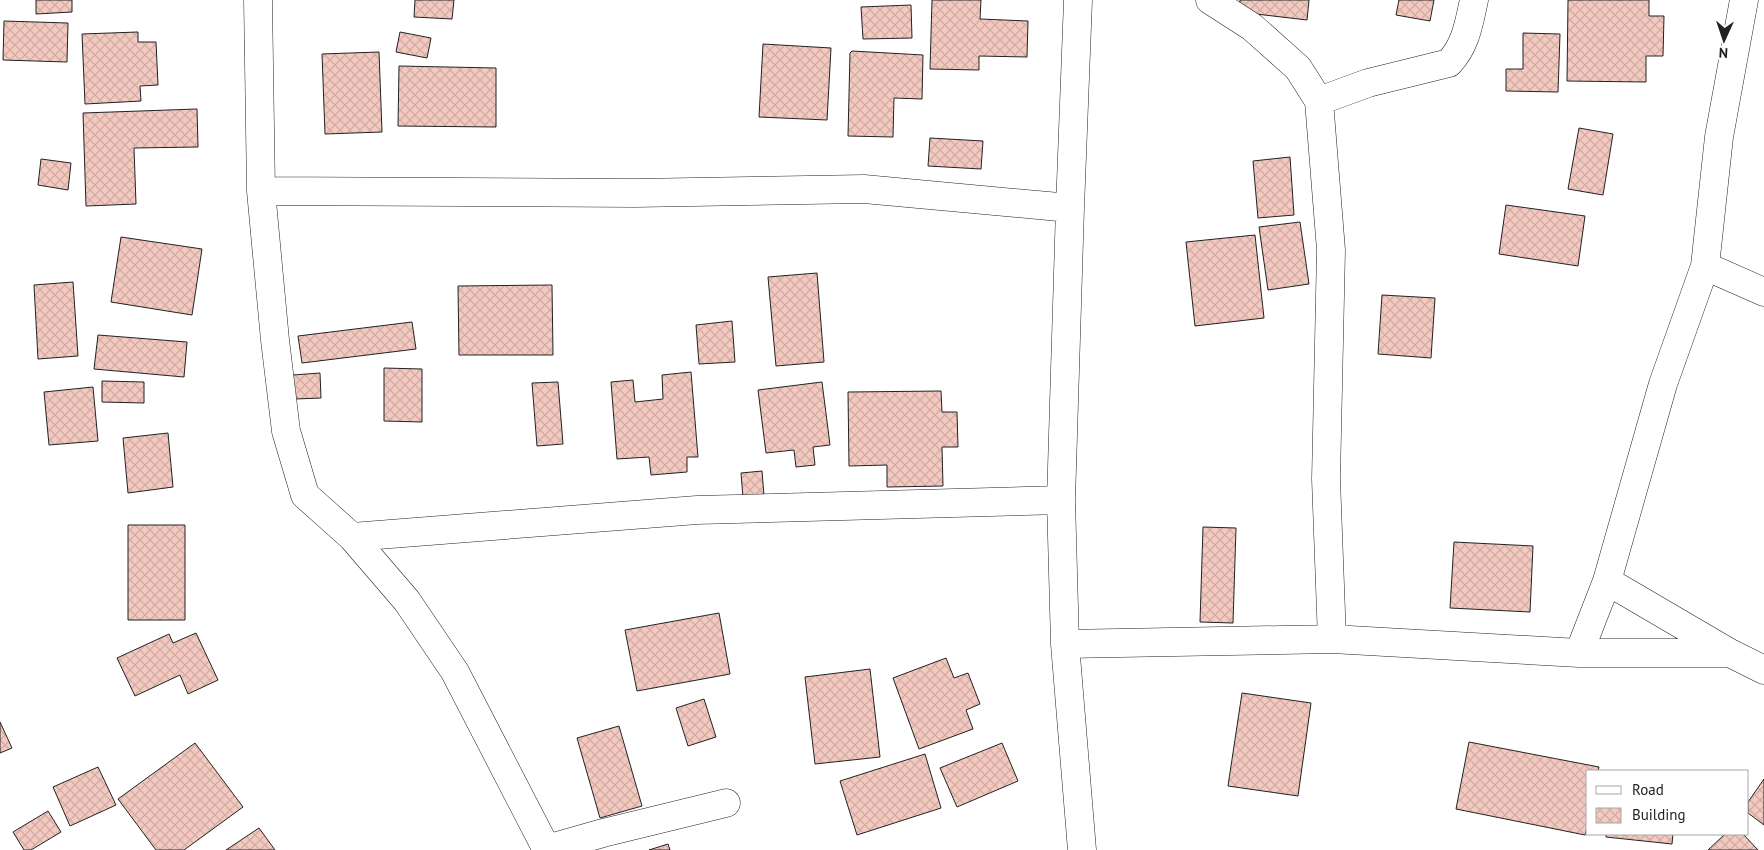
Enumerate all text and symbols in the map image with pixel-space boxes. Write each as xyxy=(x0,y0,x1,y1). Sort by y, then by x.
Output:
north arrow xyxy=(1699,15,1749,65)
text: N xyxy=(1718,44,1728,62)
legend xyxy=(1586,770,1749,835)
text: Road xyxy=(1632,780,1664,799)
text: Building xyxy=(1632,805,1686,824)

